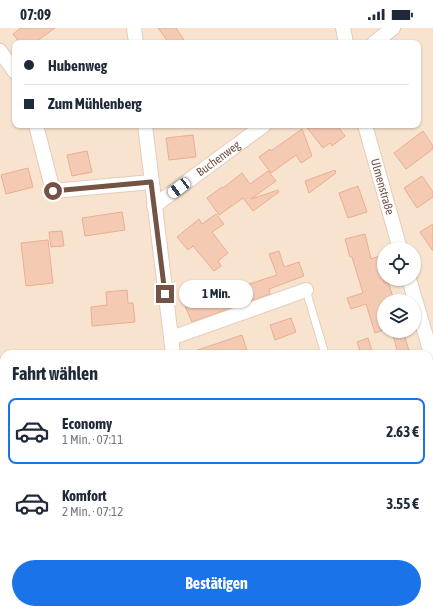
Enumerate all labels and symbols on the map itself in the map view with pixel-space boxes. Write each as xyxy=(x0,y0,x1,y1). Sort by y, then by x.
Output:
street label: Buchenweg xyxy=(194,137,244,179)
street label: Ulmenstraße xyxy=(368,157,397,216)
car xyxy=(166,176,192,200)
route start xyxy=(44,182,62,200)
callout: 1 Min. xyxy=(179,280,253,308)
route end xyxy=(156,285,174,303)

